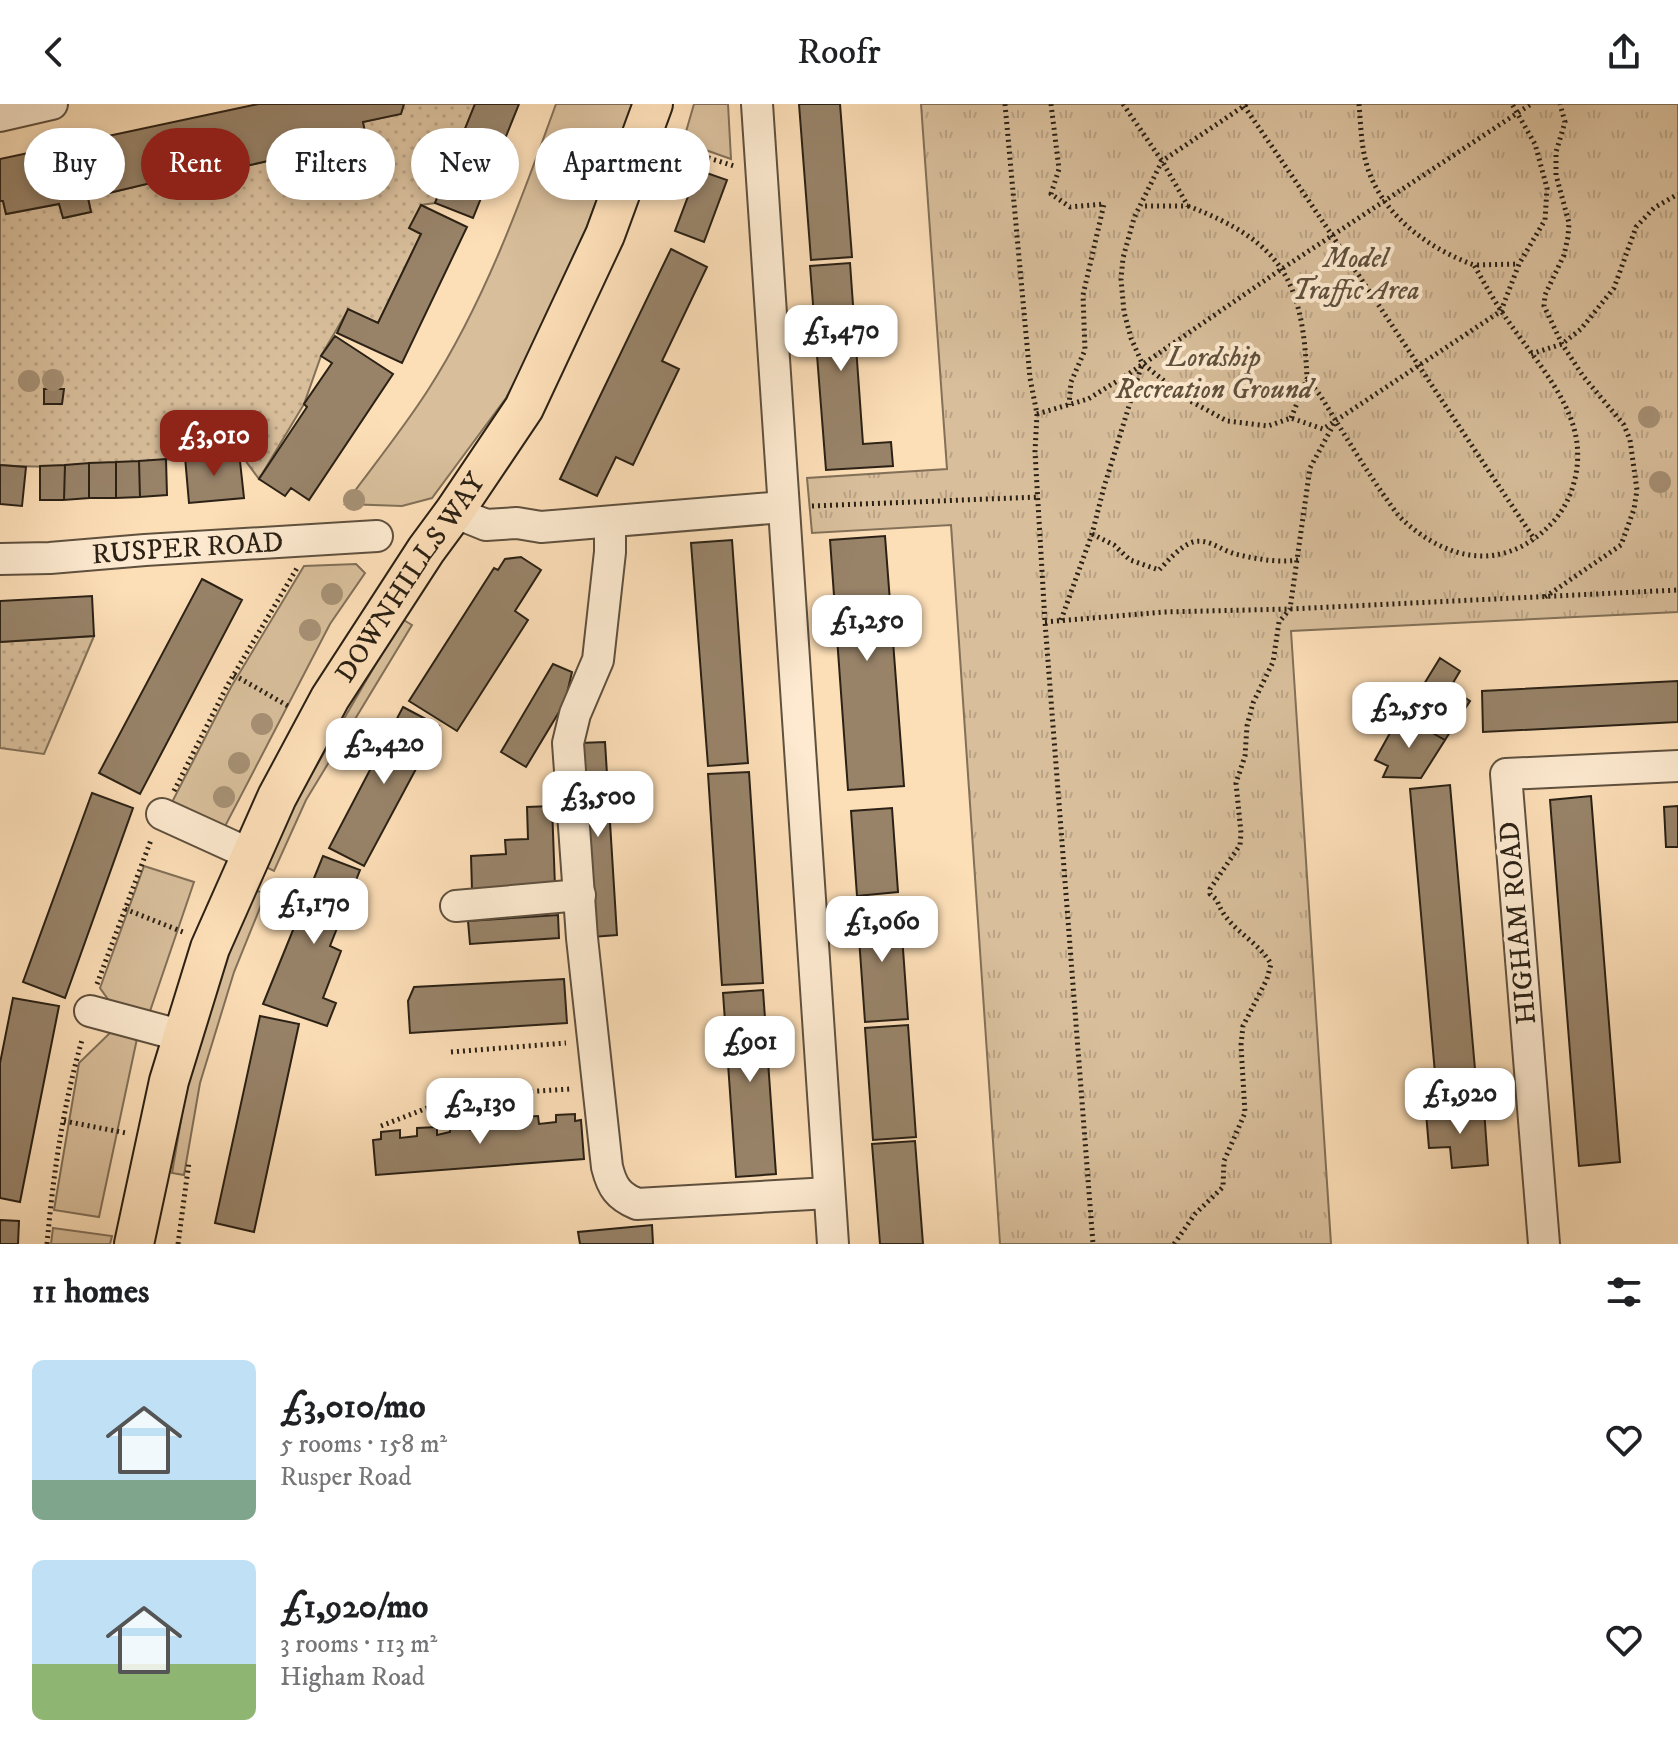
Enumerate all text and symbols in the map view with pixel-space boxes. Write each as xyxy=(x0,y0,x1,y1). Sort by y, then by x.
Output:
icon: back xyxy=(32,30,76,74)
text: Roofr xyxy=(797,30,881,75)
icon: share xyxy=(1602,30,1646,74)
chip: Buy xyxy=(24,128,125,200)
chip: Rent xyxy=(141,128,250,200)
chip: Filters xyxy=(266,128,395,200)
chip: New xyxy=(411,128,519,200)
chip: Apartment xyxy=(535,128,710,200)
park label: Model Traffic Area xyxy=(1292,241,1420,308)
pin: £1,470 xyxy=(776,305,906,373)
text: £1,470 xyxy=(803,314,879,347)
park label: Lordship Recreation Ground xyxy=(1115,340,1316,407)
pin: £3,010 xyxy=(149,410,279,478)
text: £3,010 xyxy=(178,419,250,452)
street label: DOWNHILLS WAY xyxy=(327,466,493,689)
street label: RUSPER ROAD xyxy=(90,524,284,572)
pin: £1,250 xyxy=(802,595,932,663)
text: £1,250 xyxy=(830,604,904,637)
pin: £2,550 xyxy=(1344,682,1474,750)
text: £2,550 xyxy=(1370,691,1448,724)
pin: £2,420 xyxy=(319,718,449,786)
text: £2,420 xyxy=(344,727,424,760)
pin: £3,500 xyxy=(533,771,663,839)
text: £3,500 xyxy=(560,780,636,813)
street label: HIGHAM ROAD xyxy=(1492,820,1544,1026)
pin: £1,170 xyxy=(249,878,379,946)
text: £1,170 xyxy=(278,887,350,920)
pin: £1,060 xyxy=(817,896,947,964)
text: £1,060 xyxy=(844,905,920,938)
pin: £901 xyxy=(703,1016,797,1084)
text: £901 xyxy=(723,1025,777,1058)
pin: £1,920 xyxy=(1395,1068,1525,1136)
text: £1,920 xyxy=(1423,1077,1497,1110)
pin: £2,130 xyxy=(415,1078,545,1146)
text: £2,130 xyxy=(444,1087,516,1120)
icon: filters xyxy=(1602,1270,1646,1314)
text: 11 homes xyxy=(32,1271,149,1313)
text: £3,010/mo xyxy=(280,1386,425,1428)
icon: home xyxy=(96,1392,192,1488)
icon: heart xyxy=(1602,1418,1646,1462)
text: 5 rooms · 158 m² xyxy=(280,1428,447,1461)
text: Rusper Road xyxy=(280,1461,411,1494)
text: £1,920/mo xyxy=(280,1586,428,1628)
icon: home xyxy=(96,1592,192,1688)
icon: heart xyxy=(1602,1618,1646,1662)
text: 3 rooms · 113 m² xyxy=(280,1628,437,1661)
text: Higham Road xyxy=(280,1661,425,1694)

